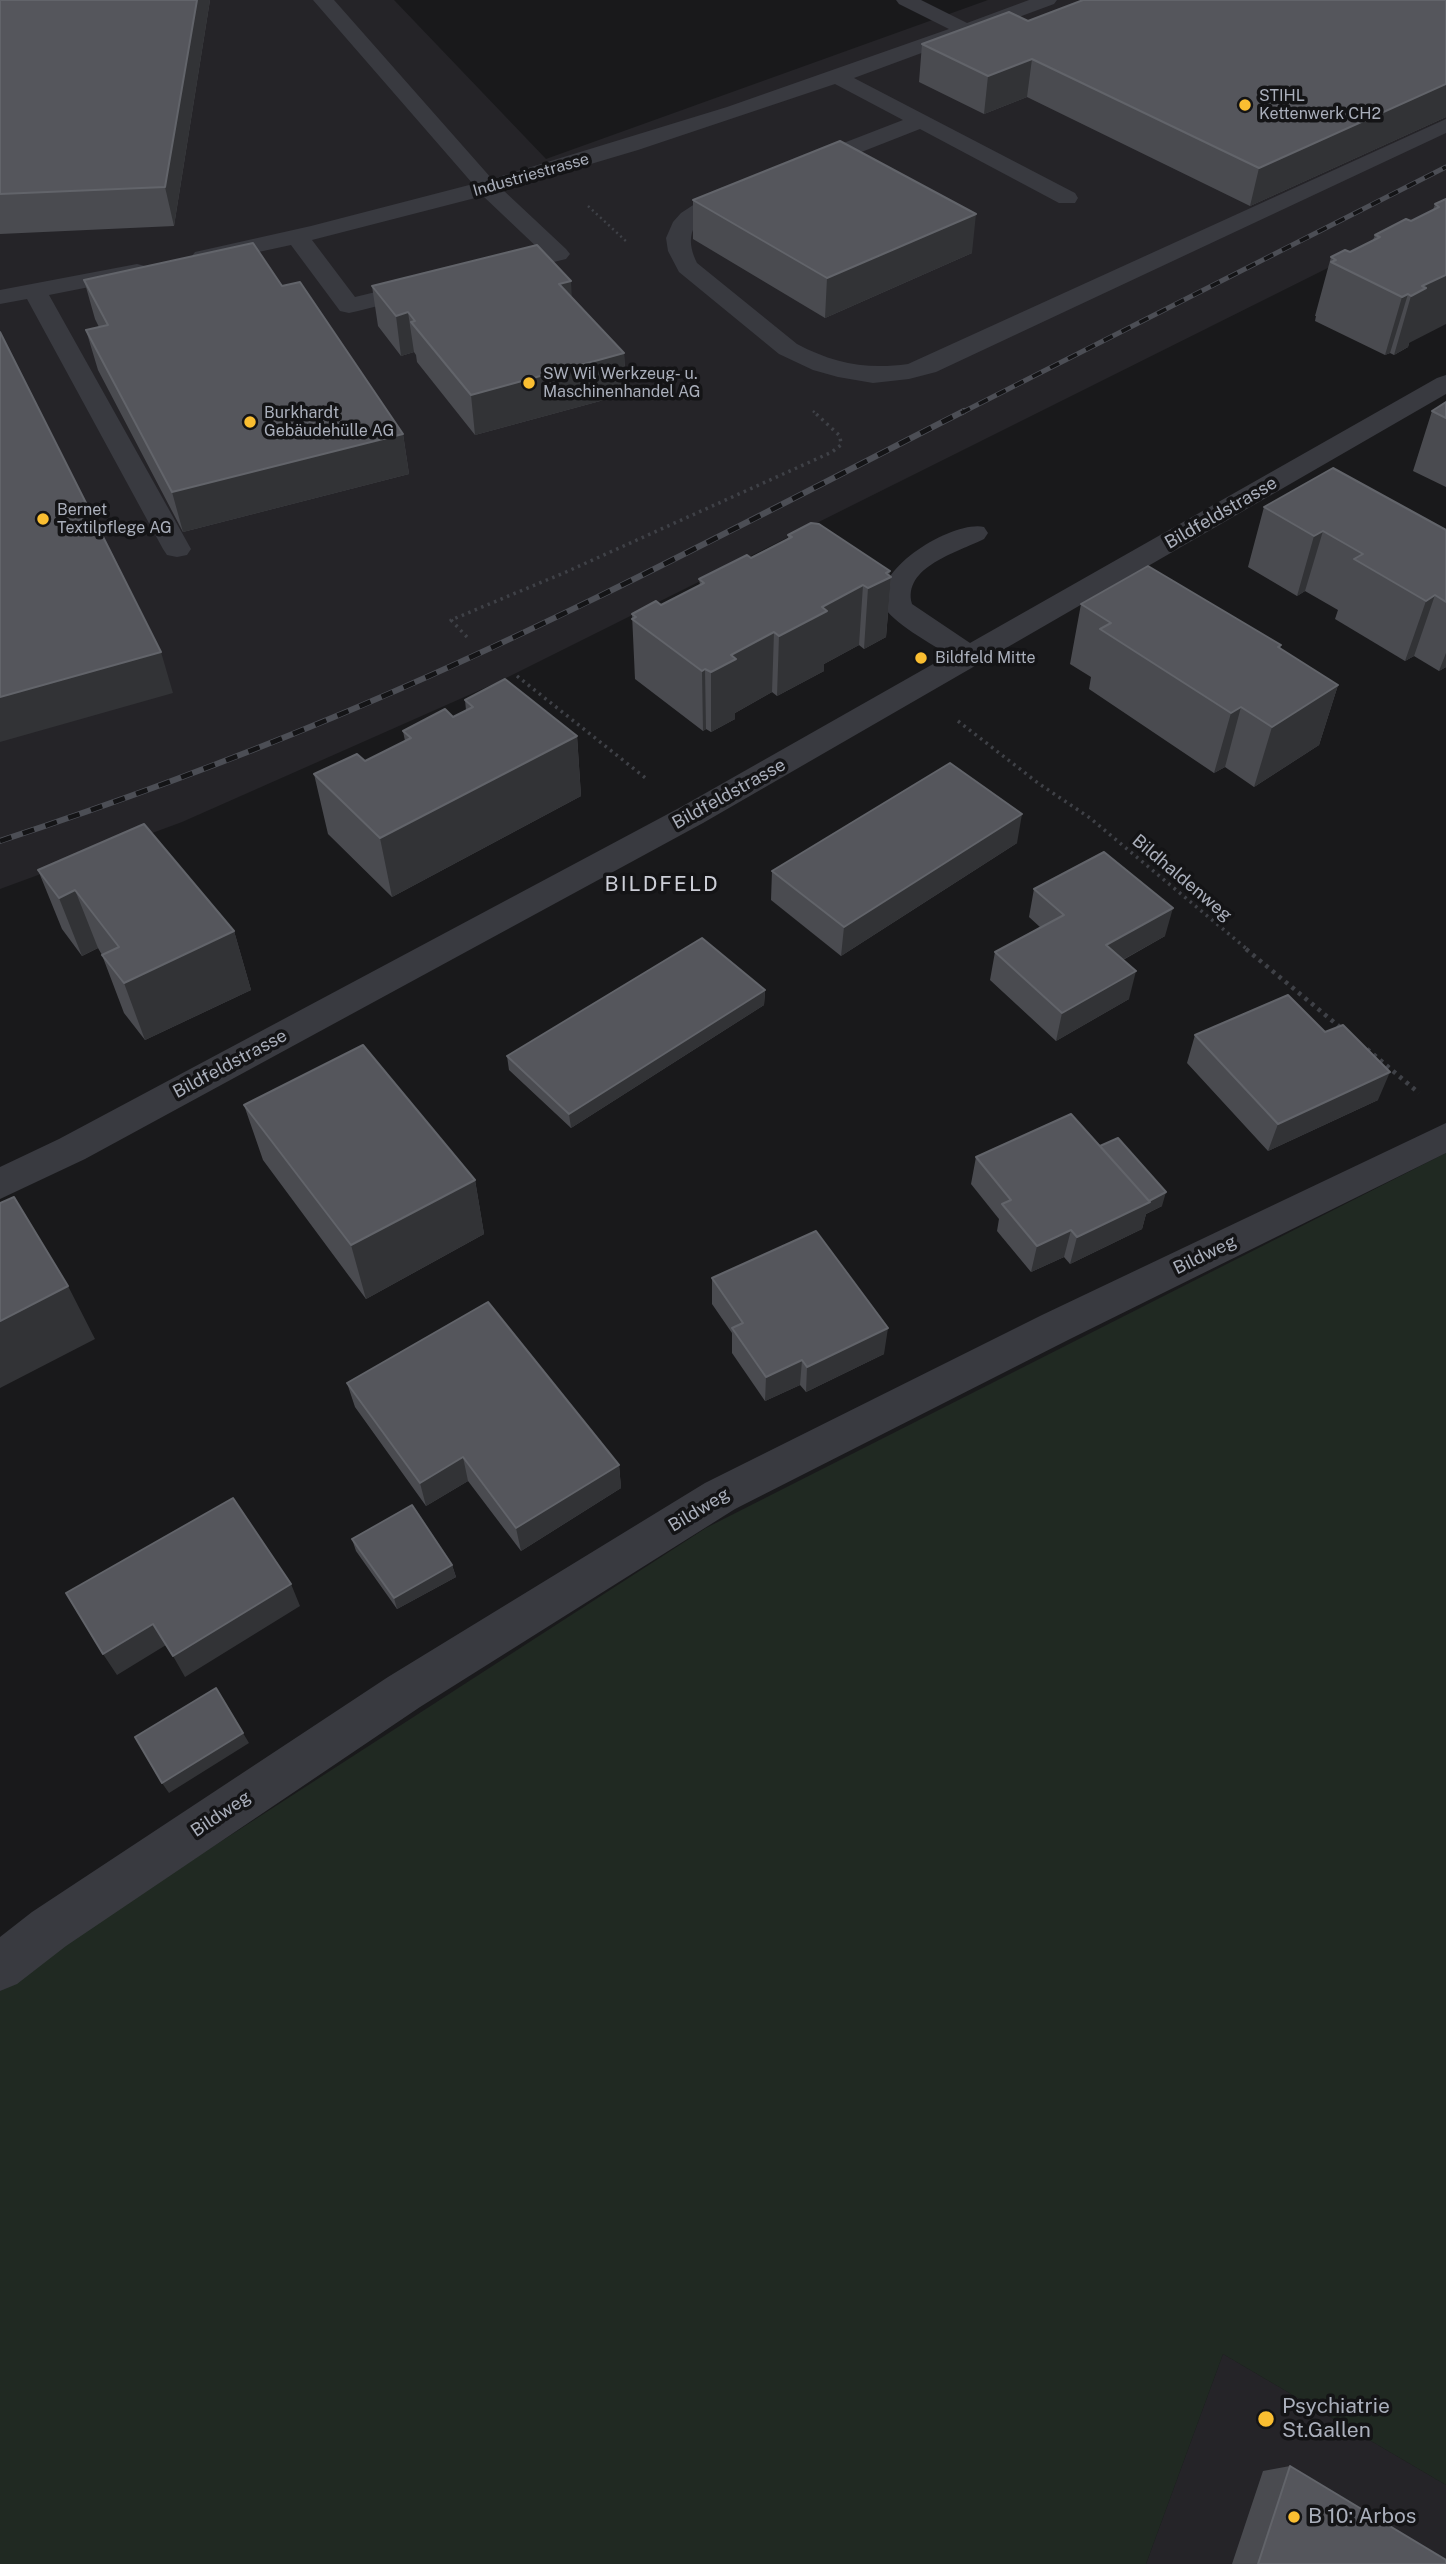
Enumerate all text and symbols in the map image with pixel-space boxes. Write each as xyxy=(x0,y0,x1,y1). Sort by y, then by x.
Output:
place label: STIHL Kettenwerk CH2 xyxy=(1259,86,1381,124)
marker: STIHL Kettenwerk CH2 xyxy=(1237,97,1253,113)
street label: Industriestrasse xyxy=(471,149,591,201)
place label: SW Wil Werkzeug- u. Maschinenhandel AG xyxy=(543,364,701,402)
marker: SW Wil Werkzeug- u. Maschinenhandel AG xyxy=(521,375,537,391)
place label: Burkhardt Gebäudehülle AG xyxy=(264,403,394,441)
marker: Burkhardt Gebäudehülle AG xyxy=(242,414,258,430)
street label: Bildfeldstrasse xyxy=(1161,472,1281,554)
place label: Bernet Textilpflege AG xyxy=(57,500,172,538)
marker: Bernet Textilpflege AG xyxy=(35,511,51,527)
place label: Bildfeld Mitte xyxy=(935,648,1036,668)
marker: Bildfeld Mitte xyxy=(913,650,929,666)
street label: Bildfeldstrasse xyxy=(669,754,789,834)
street label: Bildhaldenweg xyxy=(1128,830,1236,926)
district label: BILDFELD xyxy=(605,872,719,898)
street label: Bildfeldstrasse xyxy=(169,1025,291,1103)
street label: Bildweg xyxy=(1170,1230,1240,1280)
street label: Bildweg xyxy=(664,1483,734,1537)
street label: Bildweg xyxy=(187,1786,255,1842)
place label: Psychiatrie St.Gallen xyxy=(1282,2394,1390,2444)
marker: Psychiatrie St.Gallen xyxy=(1256,2409,1276,2429)
place label: B 10: Arbos xyxy=(1308,2504,1417,2530)
marker: B 10: Arbos xyxy=(1286,2509,1302,2525)

